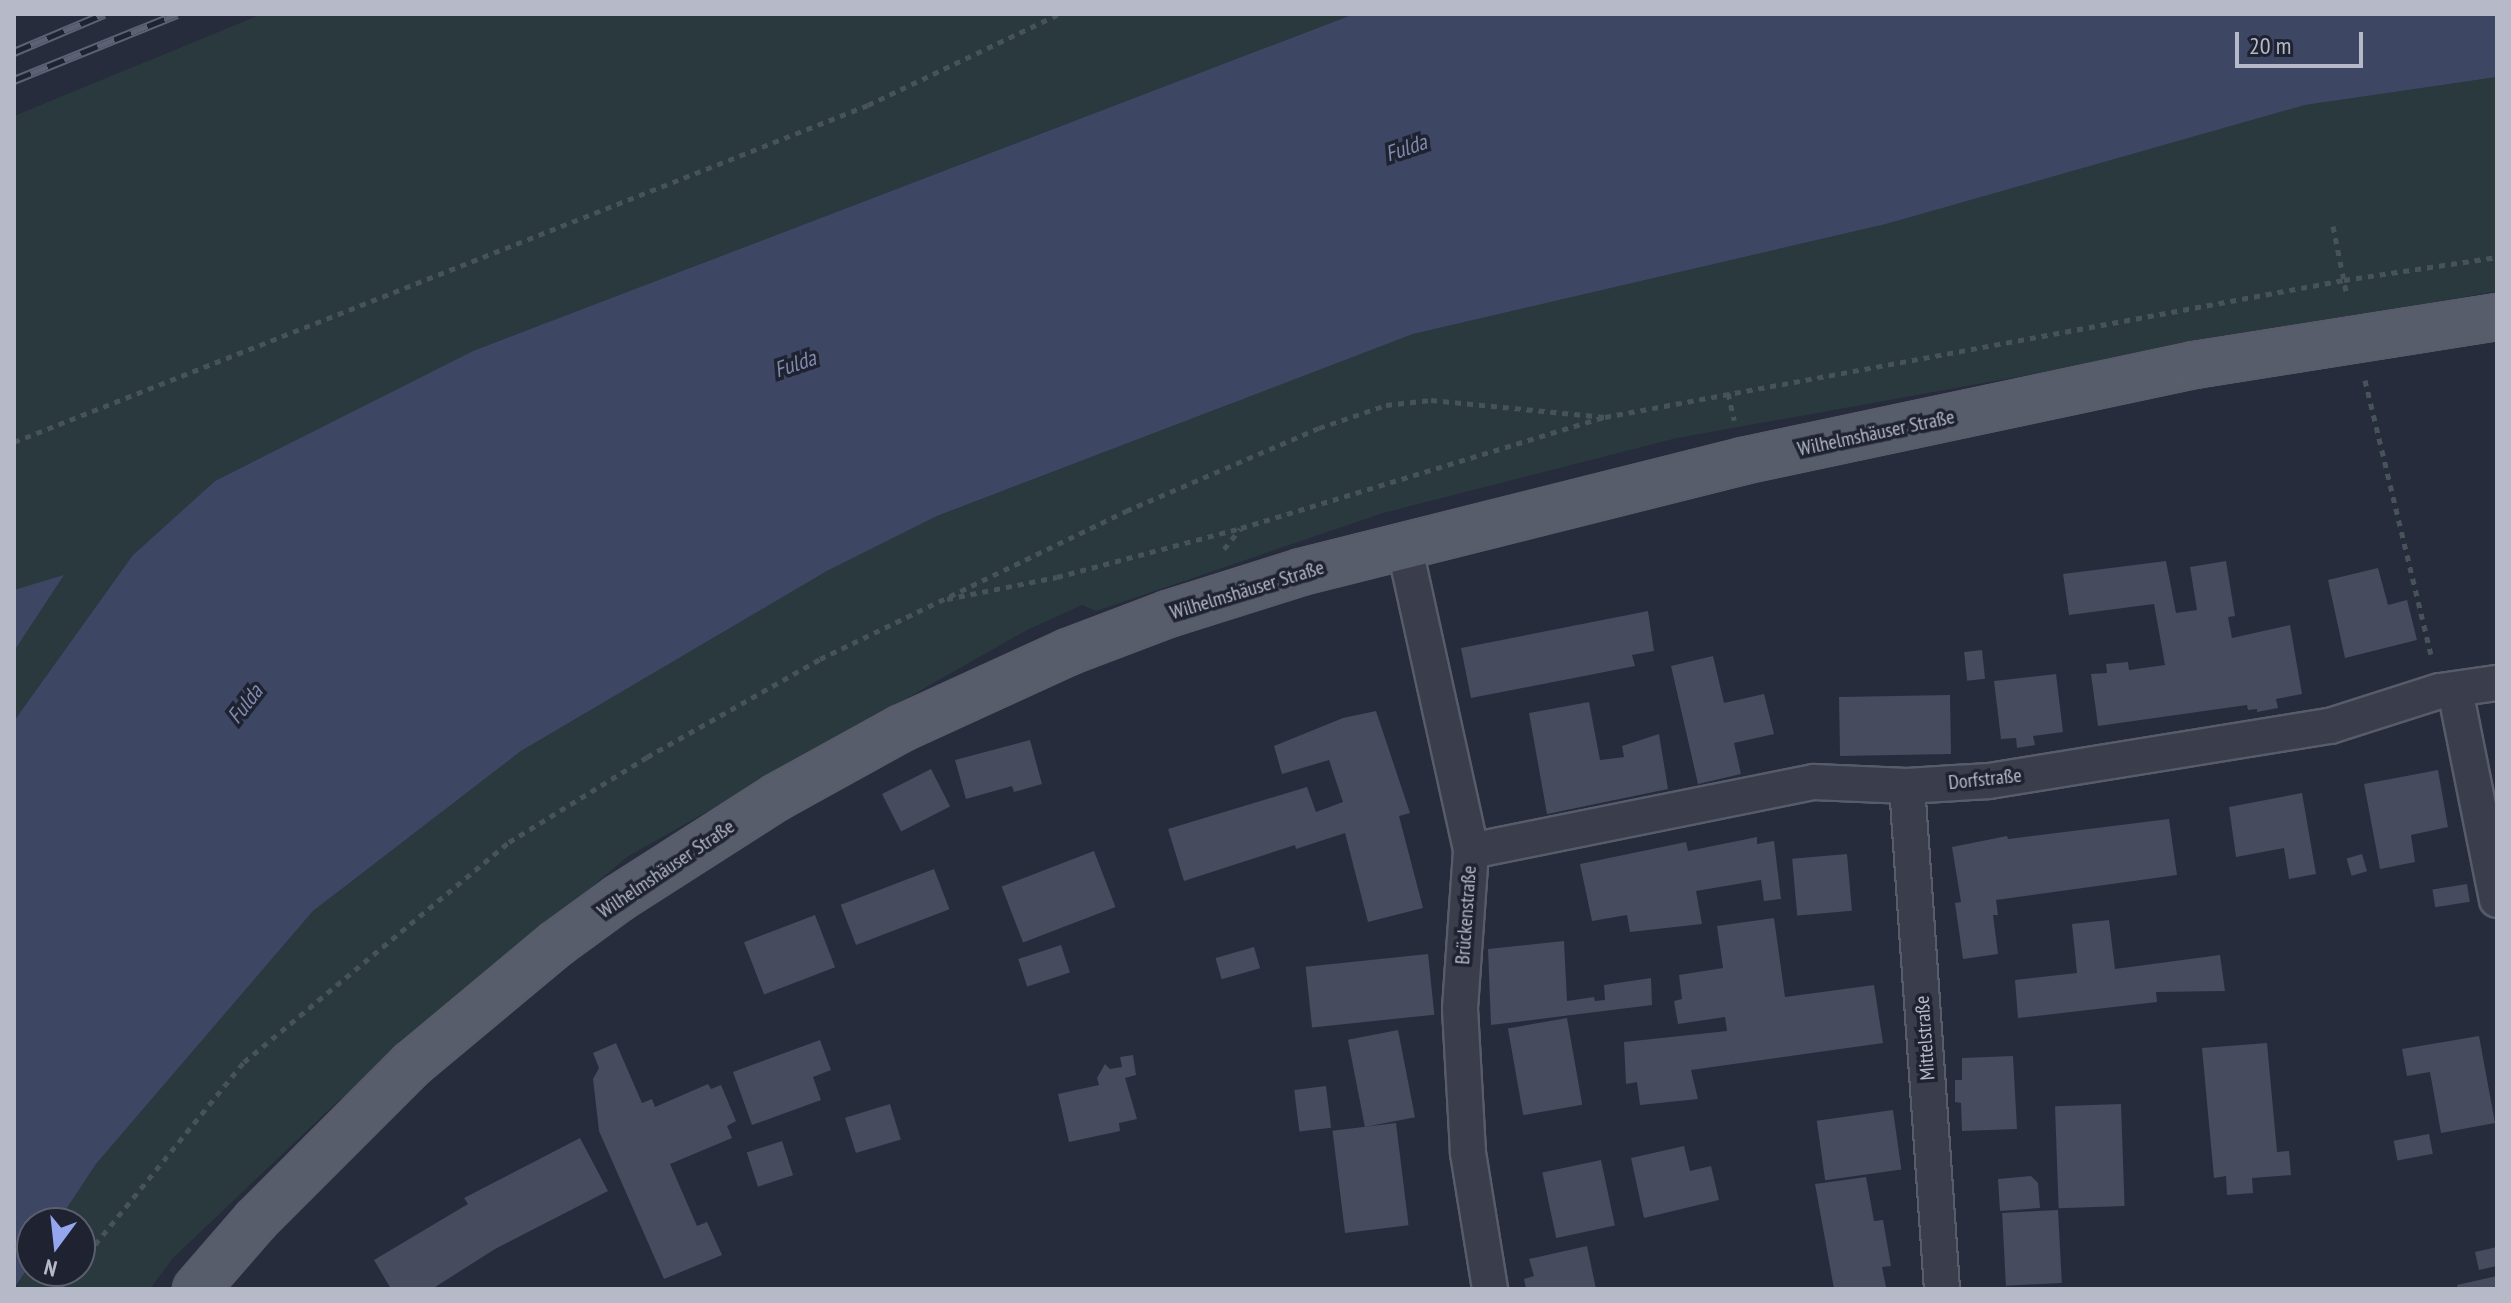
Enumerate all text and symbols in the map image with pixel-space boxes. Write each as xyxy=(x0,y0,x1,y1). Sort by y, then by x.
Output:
scale bar xyxy=(2239,16,2367,66)
text: 20 m xyxy=(2249,30,2291,61)
water label: Fulda xyxy=(1382,129,1430,167)
water label: Fulda xyxy=(771,345,819,383)
street label: Wilhelmshäuser Straße xyxy=(1795,405,1957,461)
street label: Wilhelmshäuser Straße xyxy=(1167,555,1327,625)
water label: Fulda xyxy=(222,679,268,729)
street label: Dorfstraße xyxy=(1947,763,2023,795)
street label: Wilhelmshäuser Straße xyxy=(593,814,739,924)
street label: Brückenstraße xyxy=(1451,865,1481,965)
street label: Mittelstraße xyxy=(1910,995,1940,1081)
north arrow xyxy=(16,1207,96,1287)
text: N xyxy=(41,1253,60,1283)

